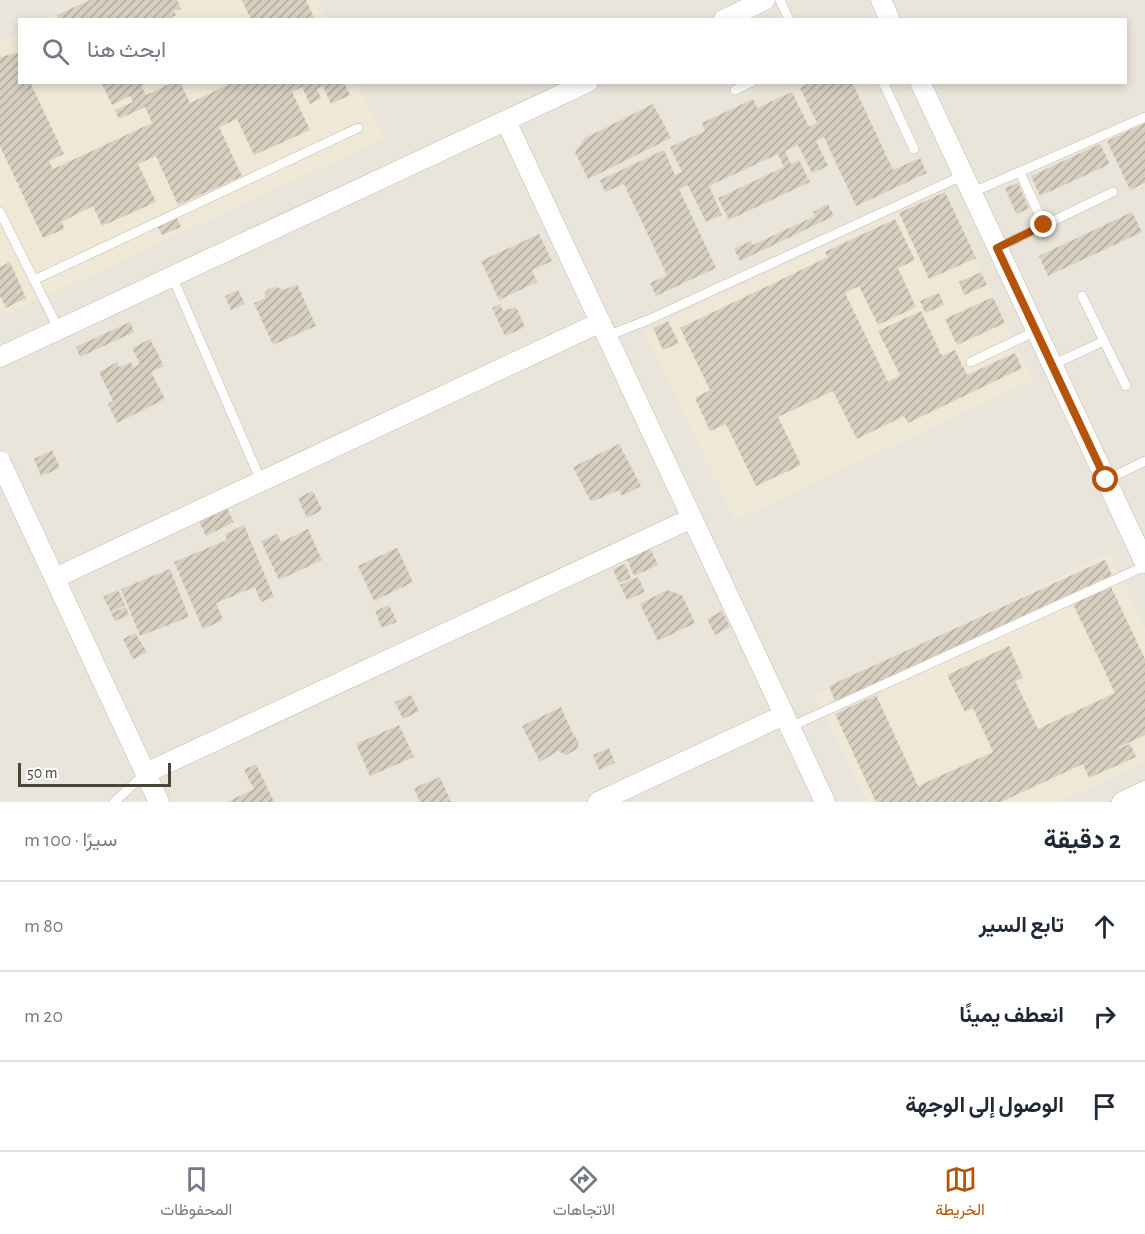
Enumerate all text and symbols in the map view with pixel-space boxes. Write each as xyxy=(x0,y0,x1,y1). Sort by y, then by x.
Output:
search box xyxy=(18,18,1127,84)
icon: search xyxy=(39,35,72,68)
text: ابحث هنا xyxy=(87,39,166,61)
route end xyxy=(1030,211,1056,237)
route start xyxy=(1092,466,1118,492)
scale bar xyxy=(18,760,171,788)
text: 50 m xyxy=(27,765,58,781)
text: 2 دقيقة xyxy=(1044,827,1121,853)
text: سيرًا · 100 m xyxy=(24,830,117,850)
icon: ahead xyxy=(1088,910,1121,943)
text: تابع السير xyxy=(979,914,1064,936)
text: 80 m xyxy=(24,916,63,936)
icon: right xyxy=(1088,1000,1121,1033)
text: انعطف يمينًا xyxy=(959,1004,1064,1026)
text: 20 m xyxy=(24,1006,63,1026)
icon: arrive xyxy=(1088,1090,1121,1123)
text: الوصول إلى الوجهة xyxy=(905,1094,1064,1116)
tab: المحفوظات xyxy=(160,1163,232,1224)
tab: الاتجاهات xyxy=(553,1163,615,1224)
tab: الخريطة xyxy=(935,1163,985,1224)

